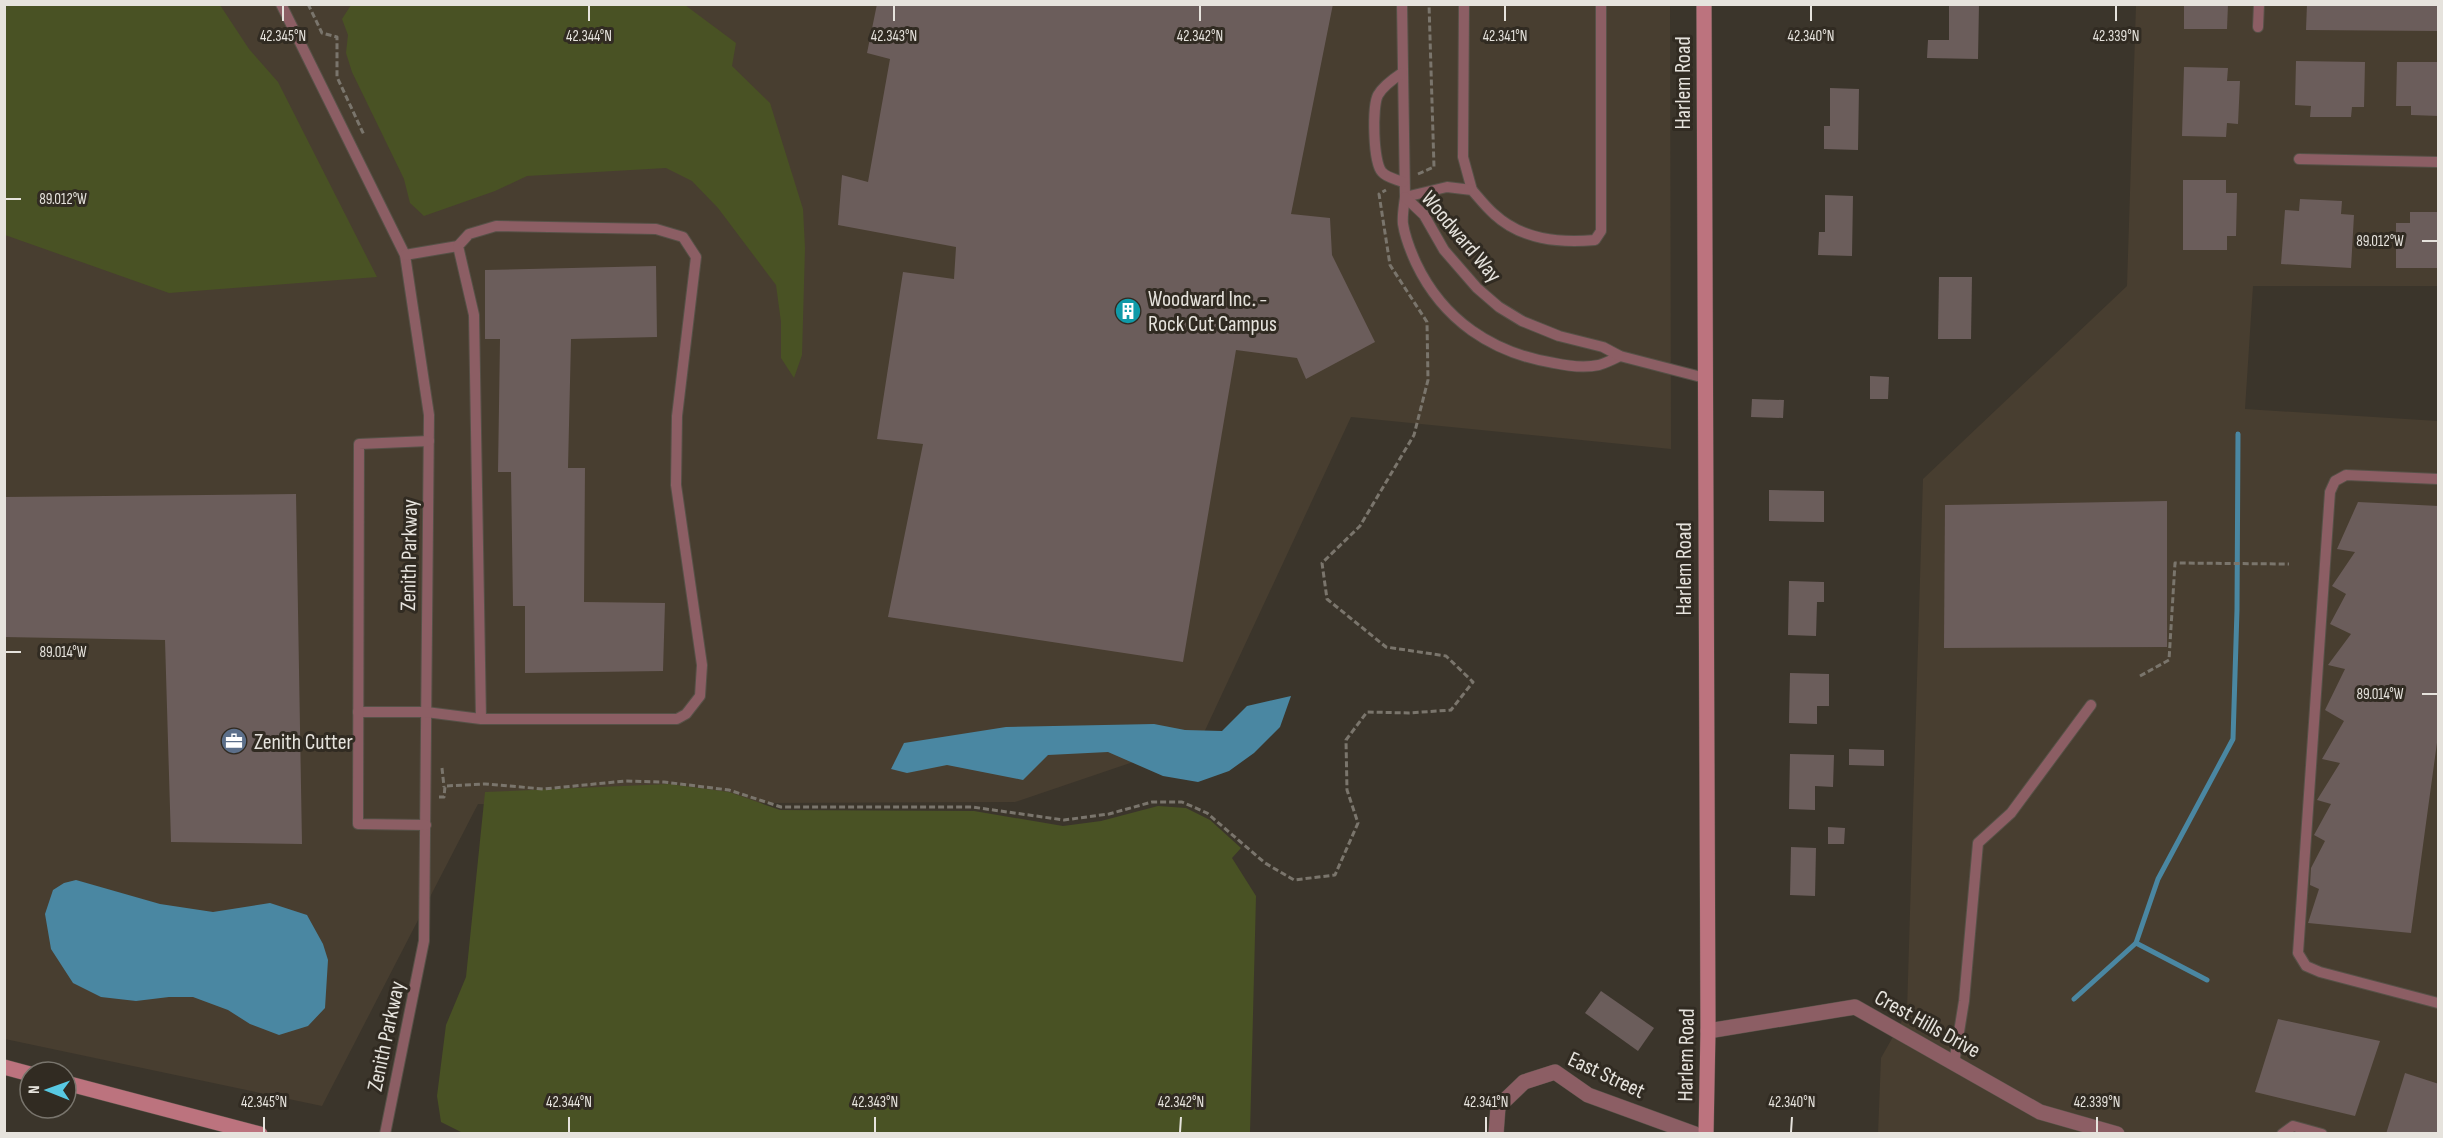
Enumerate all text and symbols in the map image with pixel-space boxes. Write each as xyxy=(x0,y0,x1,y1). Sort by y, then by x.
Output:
text: 42.345°N xyxy=(260,27,306,46)
text: 42.344°N xyxy=(566,27,612,46)
text: 42.343°N xyxy=(871,27,917,46)
text: 42.342°N xyxy=(1177,27,1223,46)
text: 42.341°N xyxy=(1483,27,1527,46)
text: 42.340°N xyxy=(1788,27,1834,46)
text: 42.339°N xyxy=(2093,27,2139,46)
street label: Harlem Road xyxy=(1670,36,1697,130)
street label: Woodward Way xyxy=(1415,186,1507,289)
text: 89.012°W xyxy=(39,190,87,209)
text: 89.012°W xyxy=(2356,232,2404,251)
place label: Woodward Inc. - Rock Cut Campus xyxy=(1148,286,1277,338)
building icon: Woodward Inc. - Rock Cut Campus xyxy=(1113,296,1143,326)
street label: Zenith Parkway xyxy=(395,498,424,611)
street label: Harlem Road xyxy=(1671,522,1698,616)
text: 89.014°W xyxy=(39,643,87,662)
text: 89.014°W xyxy=(2356,685,2404,704)
office icon: Zenith Cutter xyxy=(219,726,249,756)
place label: Zenith Cutter xyxy=(254,729,353,756)
street label: Zenith Parkway xyxy=(362,978,411,1094)
street label: Crest Hills Drive xyxy=(1870,984,1985,1064)
street label: Harlem Road xyxy=(1672,1008,1701,1102)
street label: East Street xyxy=(1564,1046,1649,1105)
north arrow xyxy=(18,1060,78,1120)
text: N xyxy=(25,1085,44,1094)
text: 42.345°N xyxy=(241,1093,287,1112)
text: 42.344°N xyxy=(546,1093,592,1112)
text: 42.343°N xyxy=(852,1093,898,1112)
text: 42.342°N xyxy=(1158,1093,1204,1112)
text: 42.341°N xyxy=(1464,1093,1508,1112)
text: 42.340°N xyxy=(1769,1093,1815,1112)
text: 42.339°N xyxy=(2074,1093,2120,1112)

